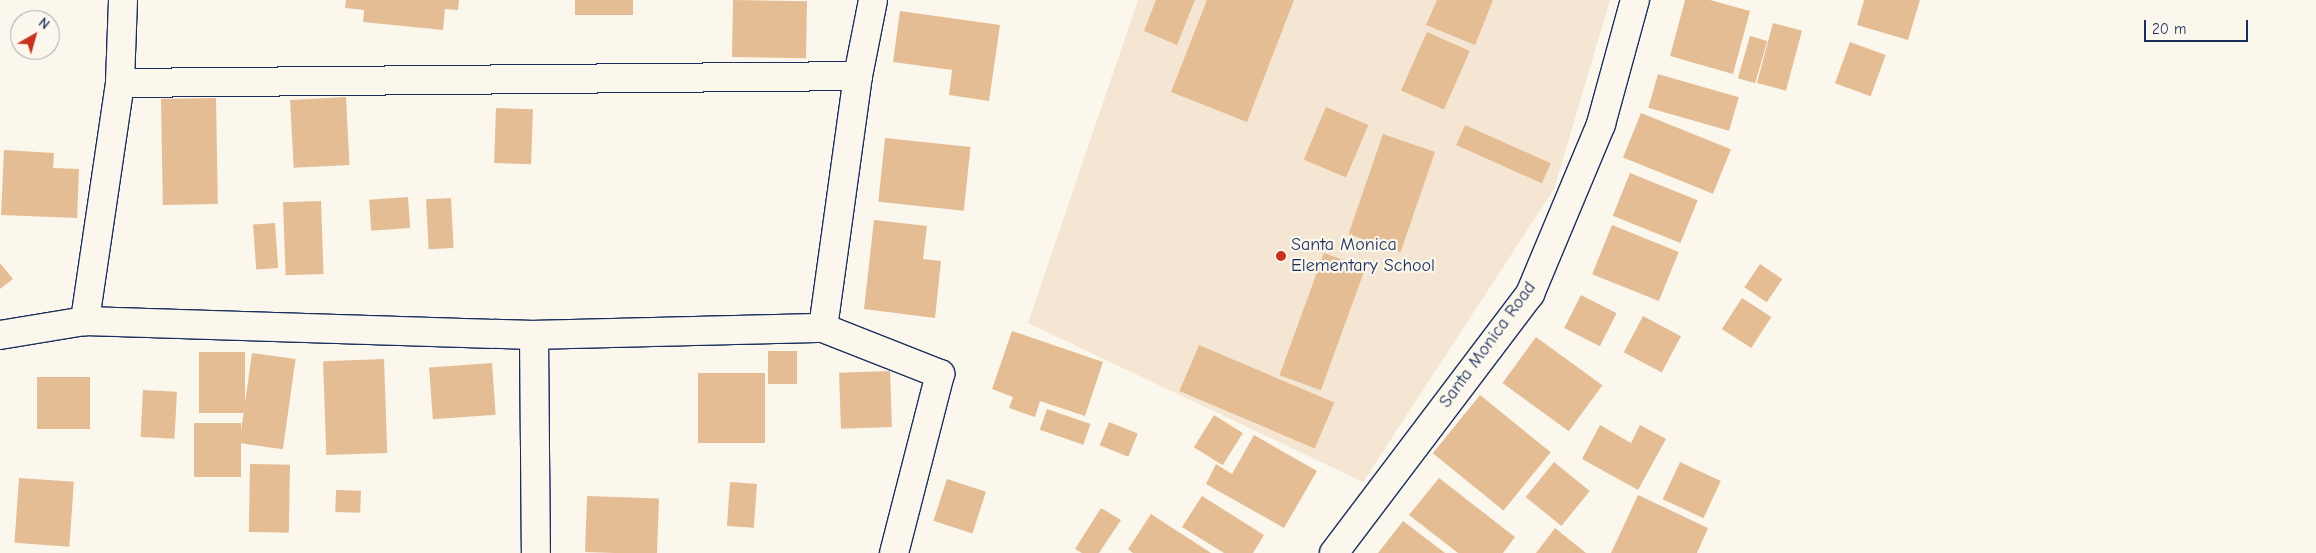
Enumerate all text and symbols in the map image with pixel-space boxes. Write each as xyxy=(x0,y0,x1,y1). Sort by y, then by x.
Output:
north arrow xyxy=(10,10,60,60)
scale bar xyxy=(2146,10,2250,42)
text: N xyxy=(35,14,53,33)
text: 20 m xyxy=(2152,20,2186,38)
place label: Santa Monica Elementary School xyxy=(1291,235,1435,278)
marker: Santa Monica Elementary School xyxy=(1275,250,1287,262)
street label: Santa Monica Road xyxy=(1435,278,1541,412)

